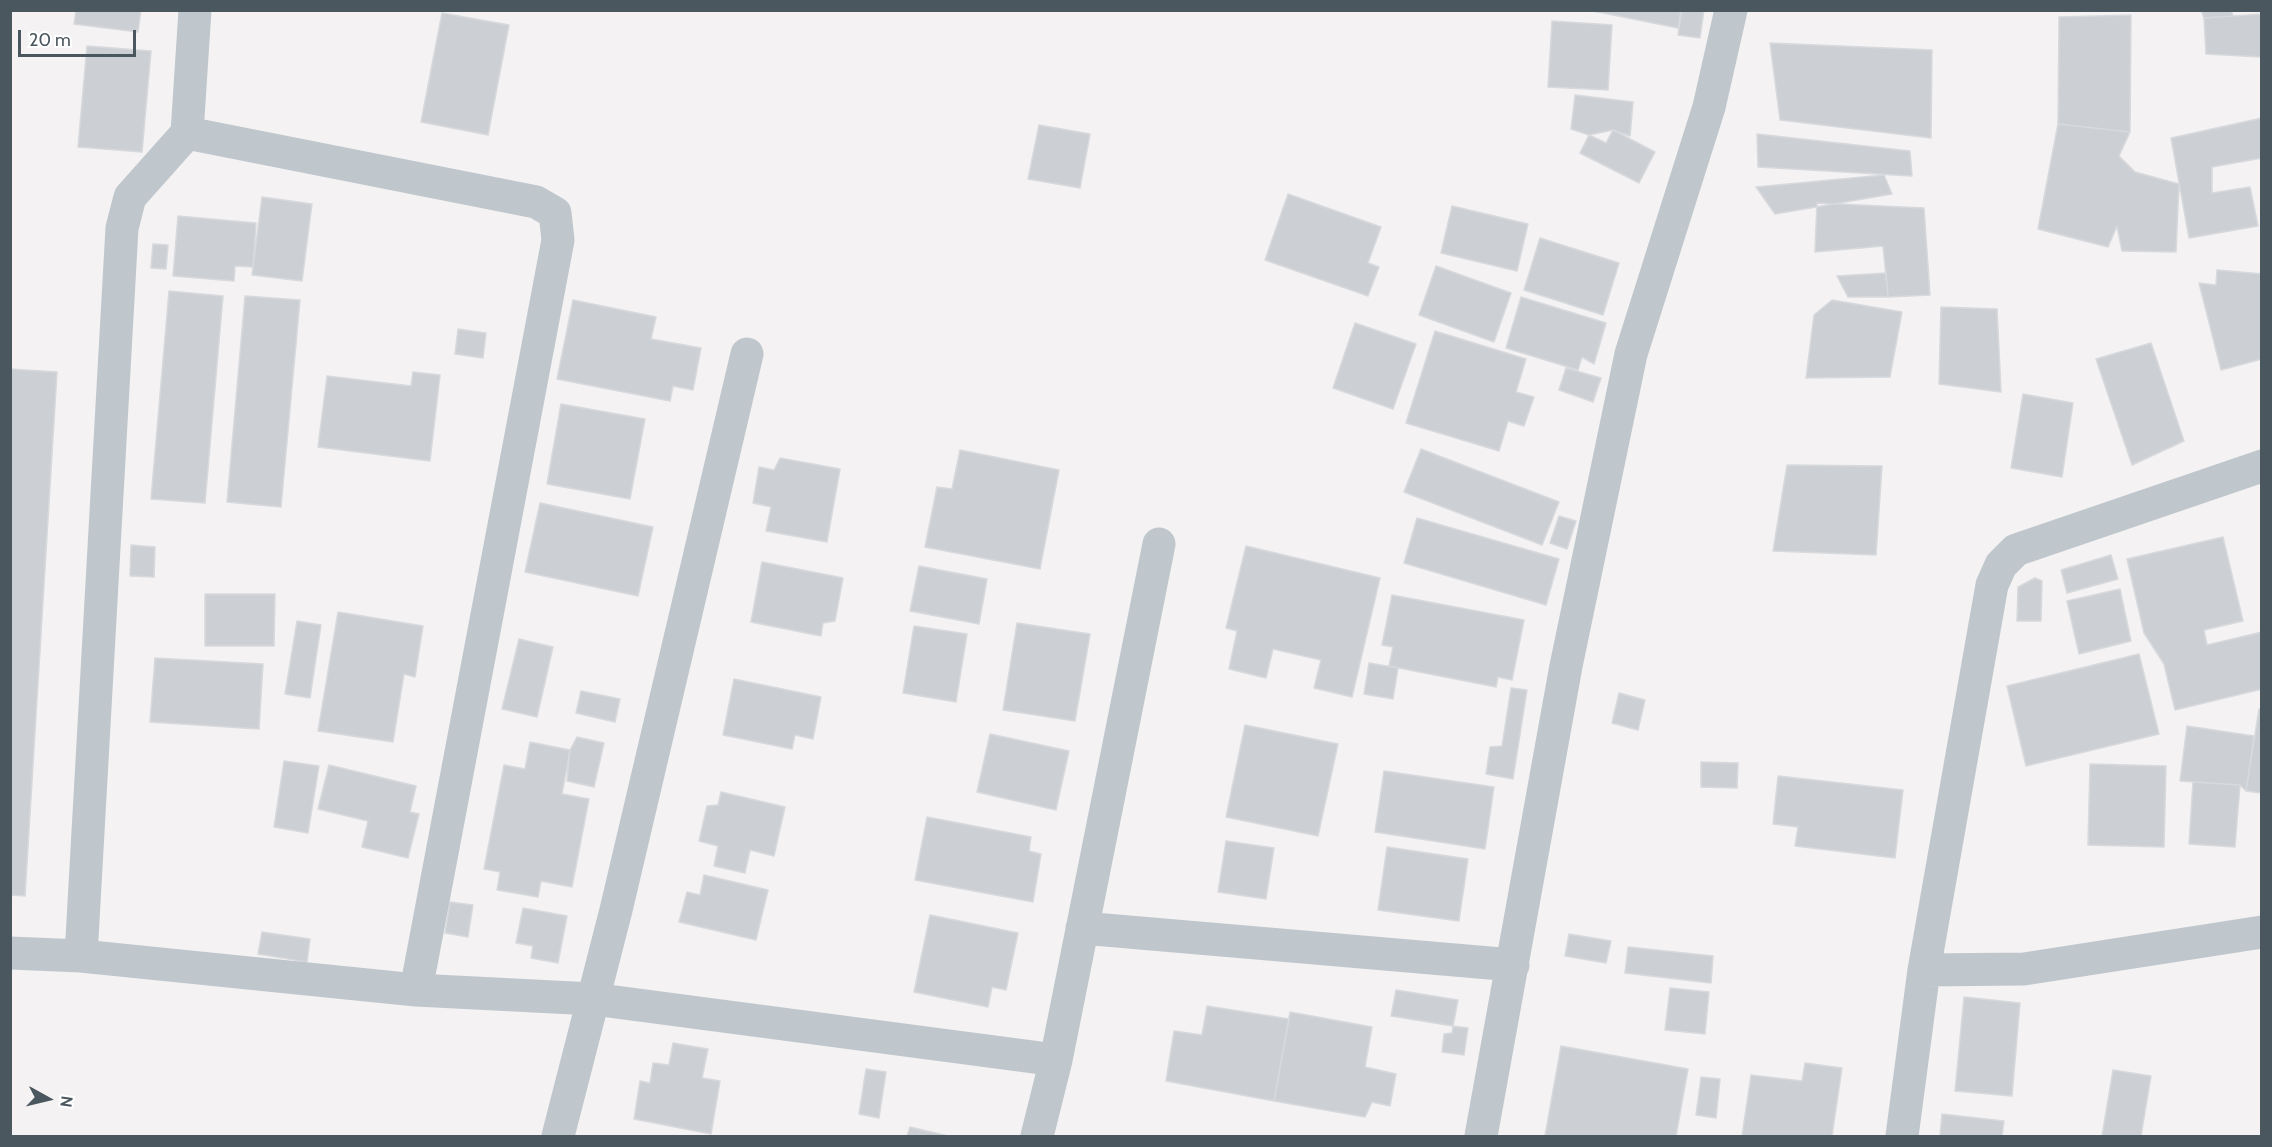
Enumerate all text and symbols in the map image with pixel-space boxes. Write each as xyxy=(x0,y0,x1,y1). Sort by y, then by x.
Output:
scale bar xyxy=(21,18,140,56)
text: 20 m xyxy=(29,29,71,51)
north arrow xyxy=(18,1069,78,1129)
text: N xyxy=(56,1095,77,1108)

